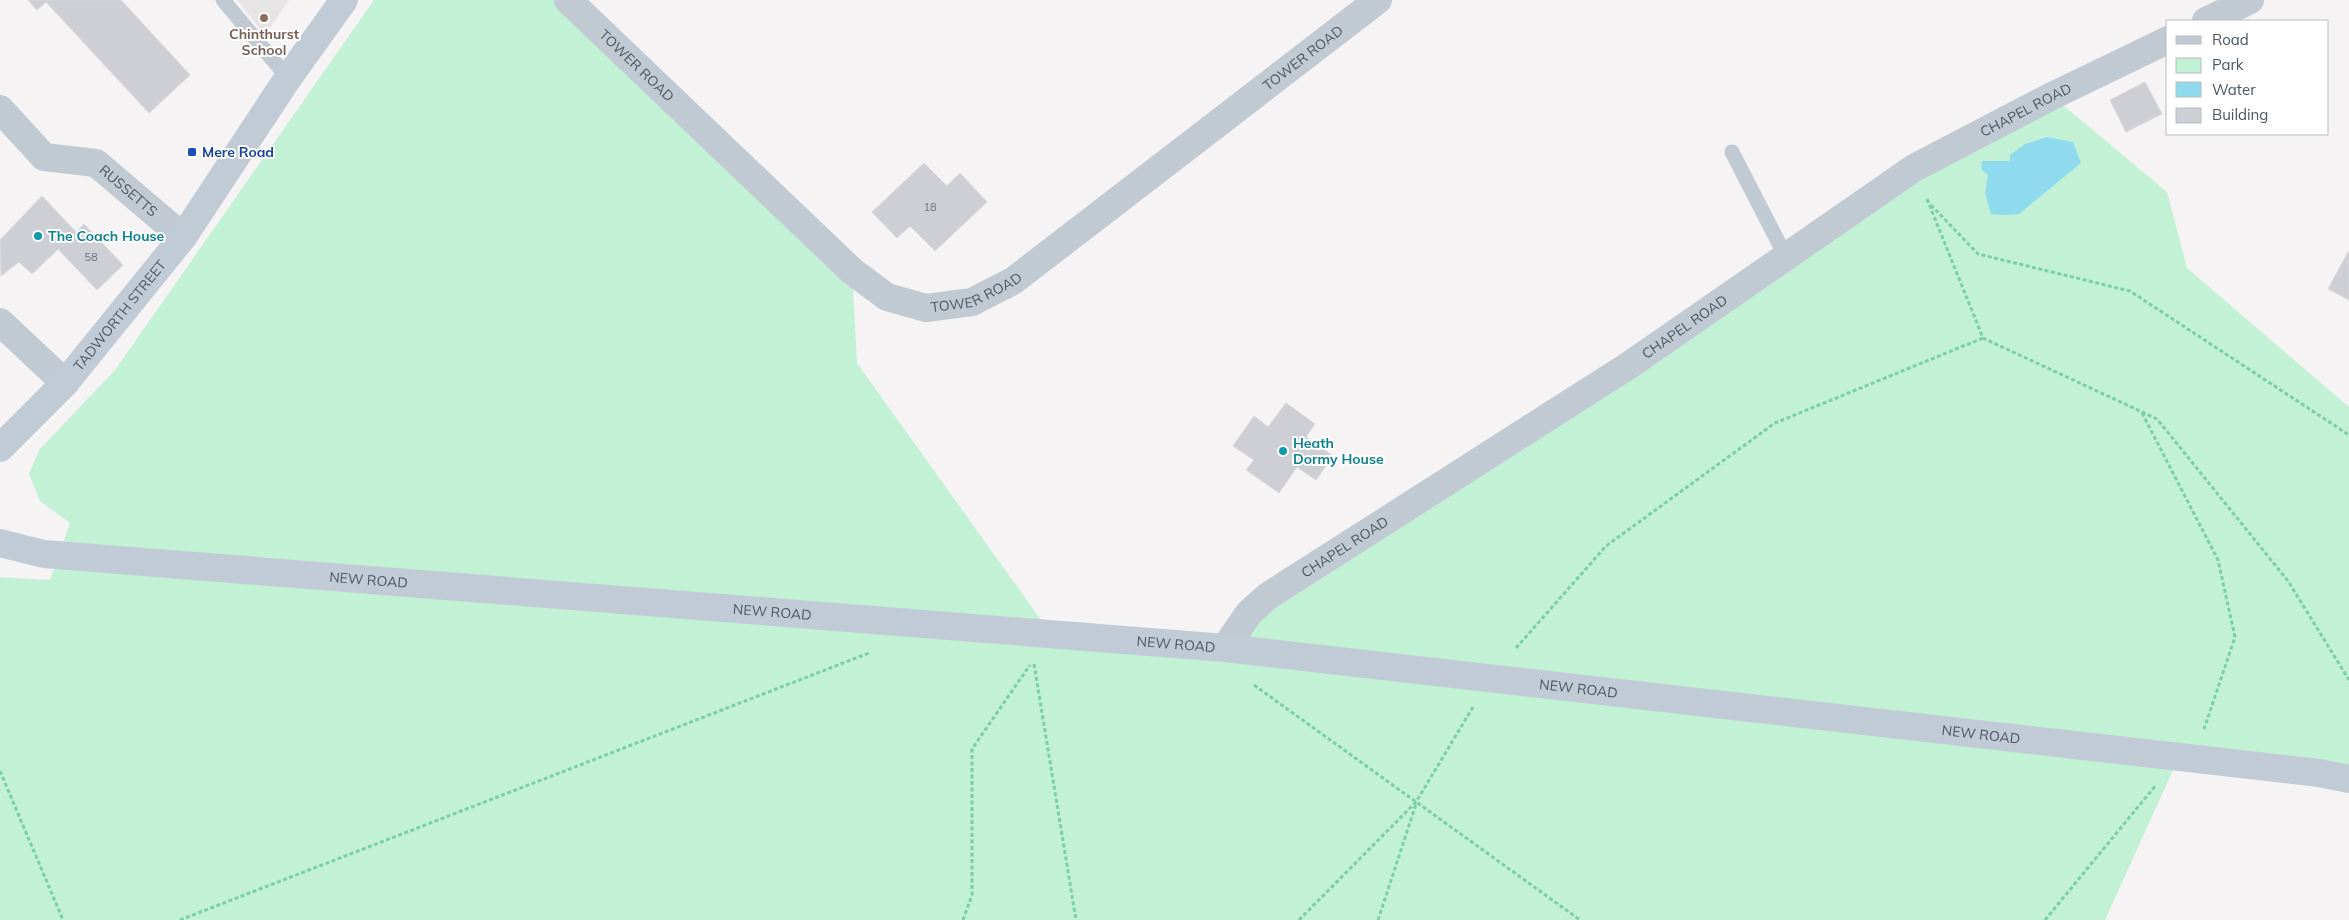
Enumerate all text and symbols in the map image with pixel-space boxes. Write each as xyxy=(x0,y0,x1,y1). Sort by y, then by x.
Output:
marker: Chinthurst School xyxy=(258,12,270,24)
legend xyxy=(2166,20,2329,135)
street label: TOWER ROAD xyxy=(1259,21,1347,94)
place label: Chinthurst School xyxy=(229,25,300,59)
street label: TOWER ROAD xyxy=(596,26,678,105)
text: Road xyxy=(2212,30,2249,49)
text: Park xyxy=(2212,55,2244,74)
street label: CHAPEL ROAD xyxy=(1977,79,2074,141)
text: Water xyxy=(2212,80,2256,99)
text: Building xyxy=(2212,105,2268,124)
place label: Mere Road xyxy=(202,143,274,161)
marker: Mere Road xyxy=(186,146,198,158)
street label: RUSSETTS xyxy=(96,161,161,221)
house number: 18 xyxy=(923,200,937,214)
place label: The Coach House xyxy=(48,227,164,245)
marker: The Coach House xyxy=(32,230,44,242)
house number: 58 xyxy=(84,250,98,264)
street label: TADWORTH STREET xyxy=(69,256,170,375)
street label: TOWER ROAD xyxy=(930,268,1026,316)
street label: CHAPEL ROAD xyxy=(1638,291,1731,363)
place label: Heath Dormy House xyxy=(1293,434,1384,468)
marker: Heath Dormy House xyxy=(1277,445,1289,457)
street label: CHAPEL ROAD xyxy=(1298,512,1392,582)
street label: NEW ROAD xyxy=(329,568,409,592)
street label: NEW ROAD xyxy=(732,600,812,624)
street label: NEW ROAD xyxy=(1136,632,1216,656)
street label: NEW ROAD xyxy=(1538,675,1619,702)
street label: NEW ROAD xyxy=(1941,721,2021,748)

